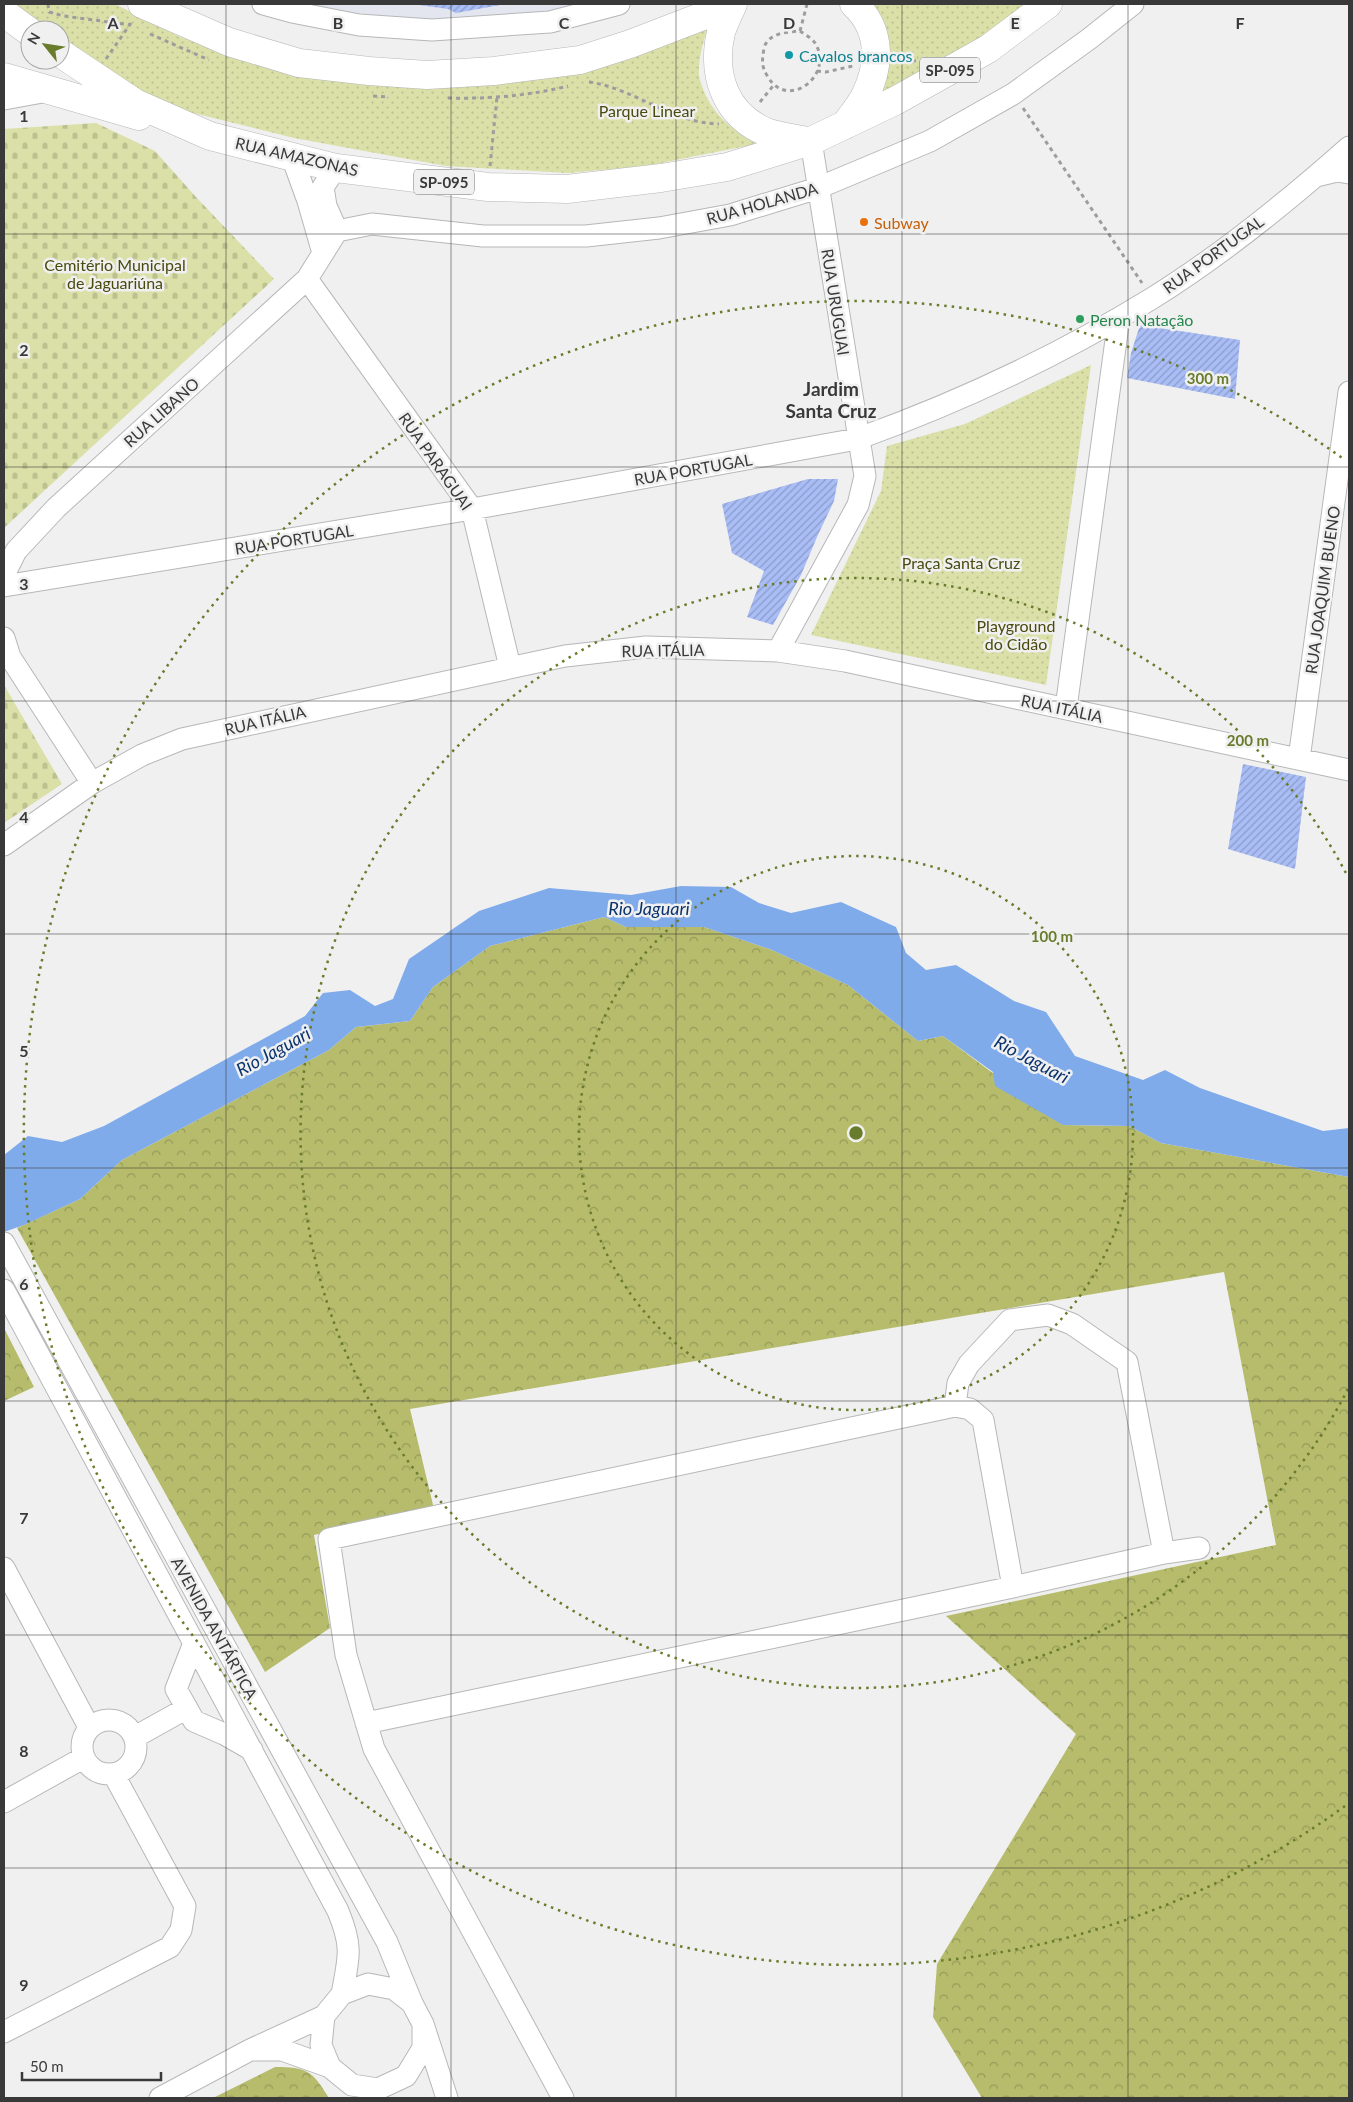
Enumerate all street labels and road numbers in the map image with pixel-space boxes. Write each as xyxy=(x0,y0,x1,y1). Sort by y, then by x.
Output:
road number: SP-095 xyxy=(920,58,980,82)
street label: RUA AMAZONAS xyxy=(234,133,360,179)
road number: SP-095 xyxy=(414,170,474,194)
street label: RUA HOLANDA xyxy=(704,178,820,228)
street label: RUA PORTUGAL xyxy=(1159,211,1267,297)
street label: RUA URUGUAI xyxy=(818,247,854,357)
street label: RUA LIBANO xyxy=(119,373,203,451)
street label: RUA PARAGUAI xyxy=(395,409,477,513)
street label: RUA PORTUGAL xyxy=(632,449,754,489)
street label: RUA JOAQUIM BUENO xyxy=(1301,505,1343,675)
street label: RUA PORTUGAL xyxy=(233,520,355,558)
street label: RUA ITÁLIA xyxy=(621,640,705,660)
street label: RUA ITÁLIA xyxy=(1019,690,1105,726)
street label: RUA ITÁLIA xyxy=(222,701,308,739)
street label: AVENIDA ANTÁRTICA xyxy=(168,1554,262,1703)

